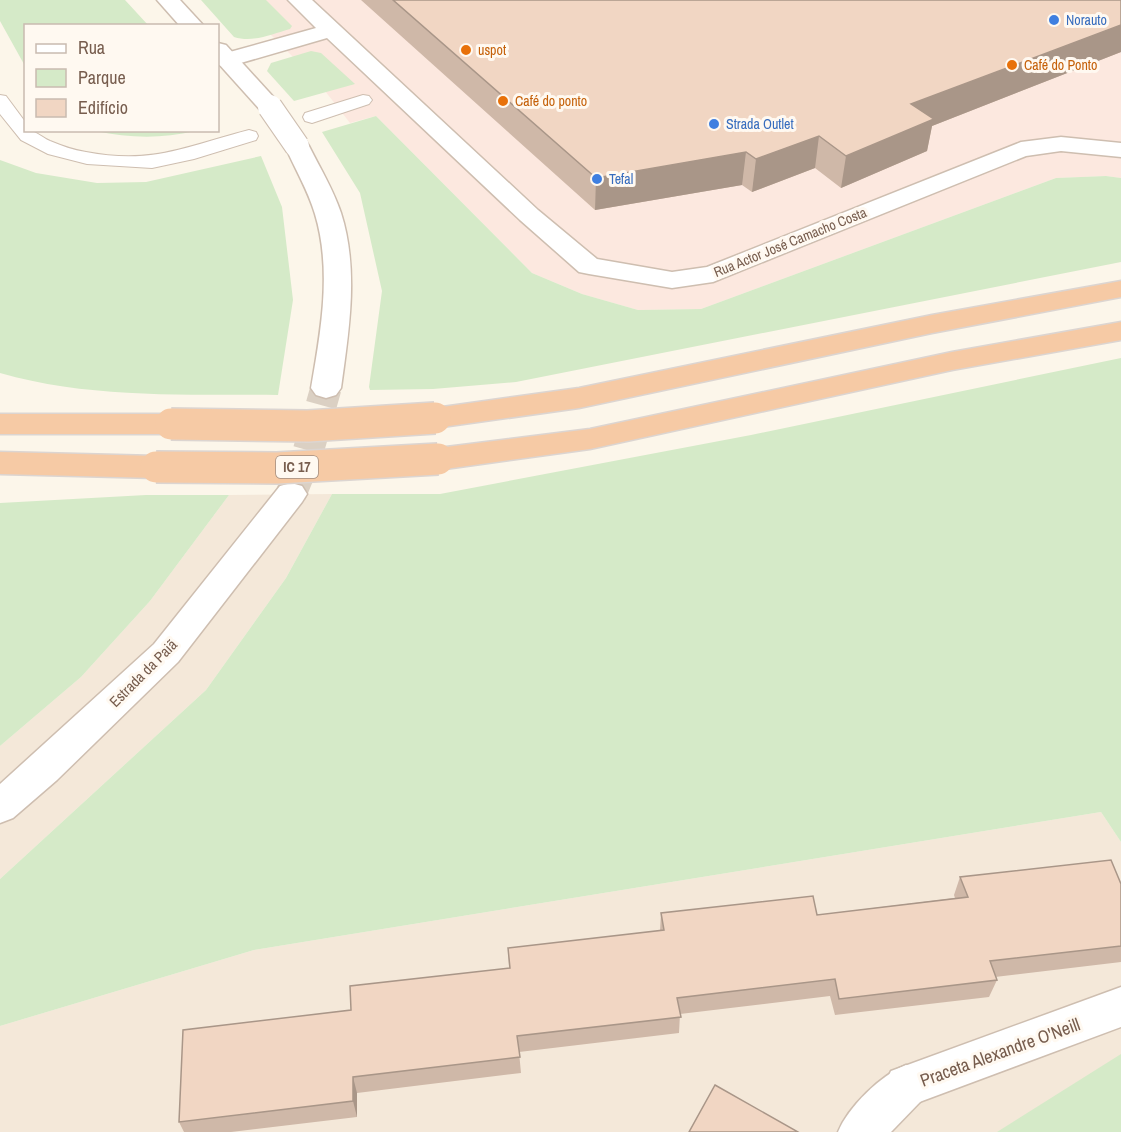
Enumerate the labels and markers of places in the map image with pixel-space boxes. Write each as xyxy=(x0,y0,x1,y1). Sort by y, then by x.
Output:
place label: Norauto xyxy=(1066,11,1107,29)
marker: Norauto xyxy=(1047,13,1061,27)
place label: uspot xyxy=(478,41,506,59)
marker: uspot xyxy=(459,43,473,57)
place label: Café do Ponto xyxy=(1024,56,1097,74)
marker: Café do Ponto xyxy=(1005,58,1019,72)
place label: Café do ponto xyxy=(515,92,587,110)
marker: Café do ponto xyxy=(496,94,510,108)
place label: Strada Outlet xyxy=(726,115,794,133)
marker: Strada Outlet xyxy=(707,117,721,131)
place label: Tefal xyxy=(609,170,633,188)
marker: Tefal xyxy=(590,172,604,186)

